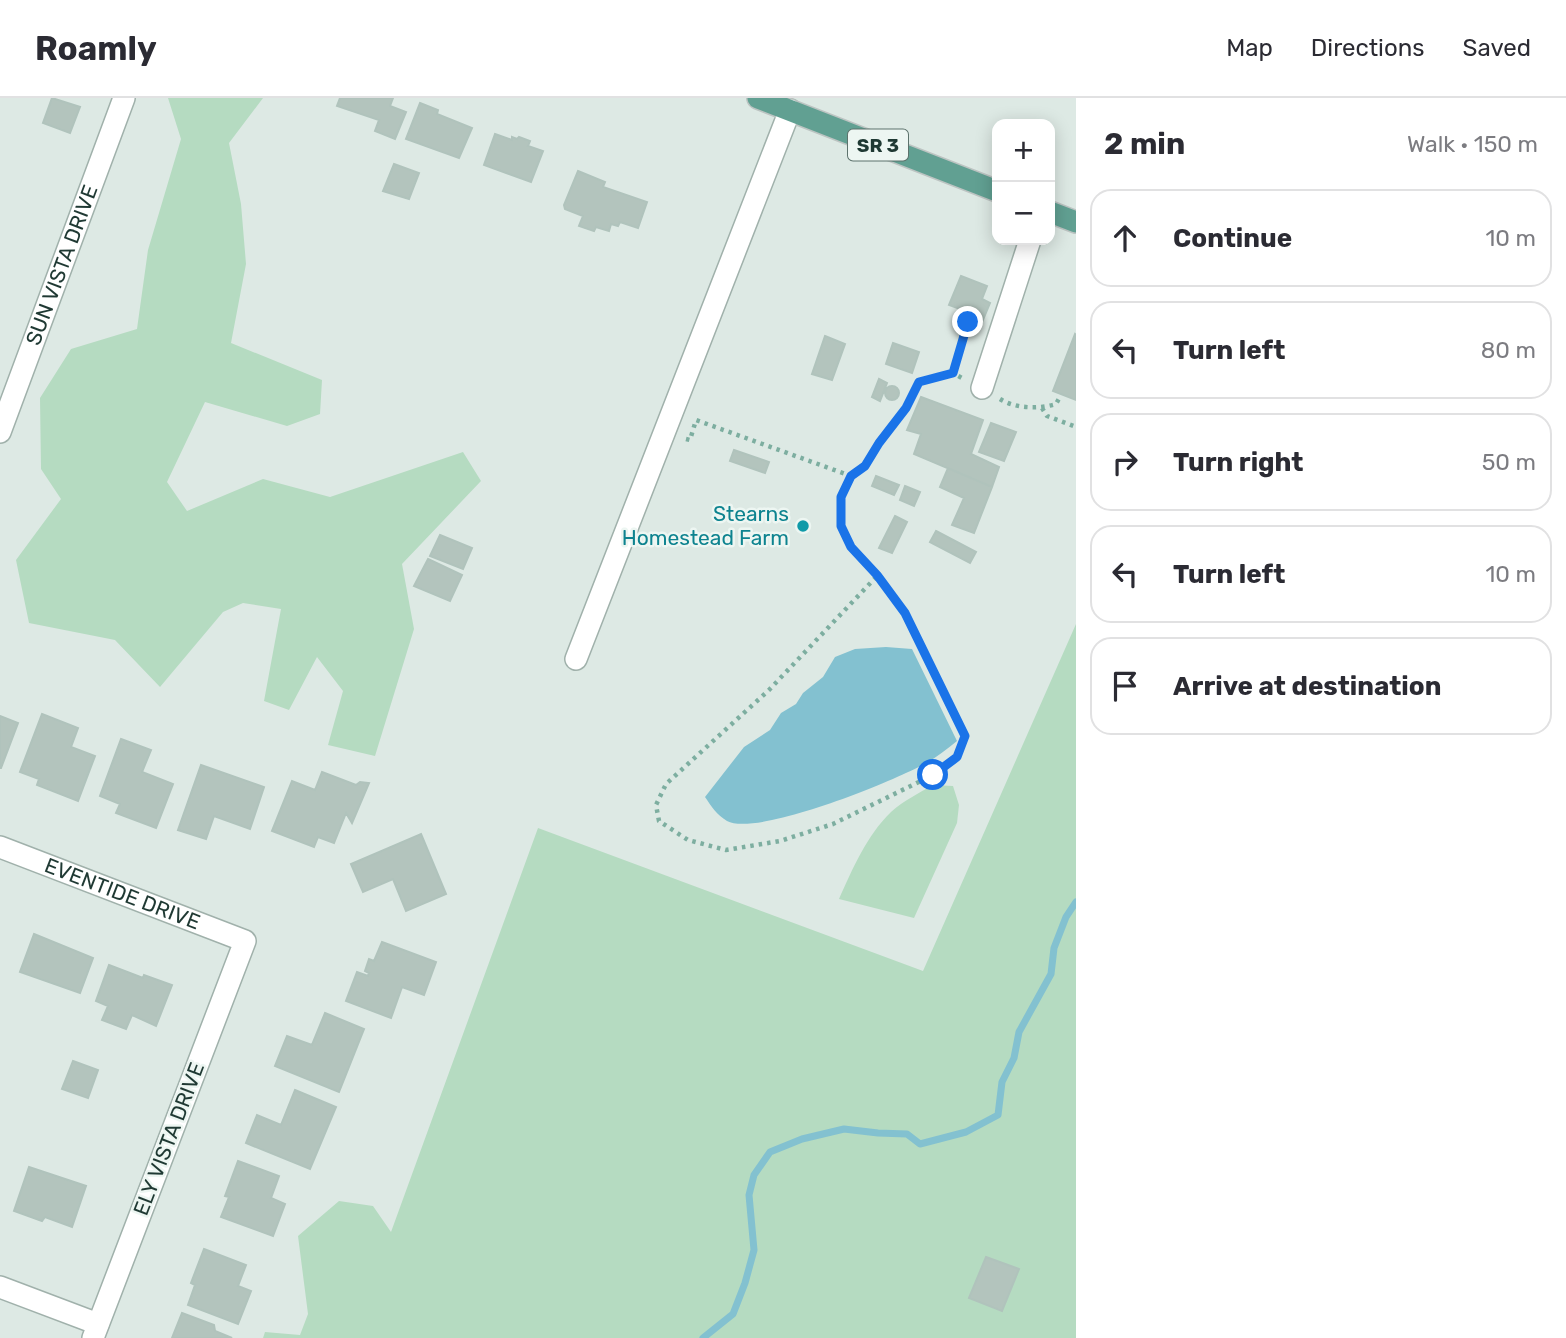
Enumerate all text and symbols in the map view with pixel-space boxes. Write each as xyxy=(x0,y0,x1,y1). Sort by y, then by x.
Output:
text: Roamly xyxy=(35,29,157,68)
text: Map xyxy=(1226,34,1273,62)
text: Directions xyxy=(1311,34,1424,62)
text: Saved xyxy=(1462,34,1531,62)
map controls xyxy=(992,119,1055,245)
button: + xyxy=(992,119,1055,182)
text: 2 min xyxy=(1104,126,1185,162)
road number: SR 3 xyxy=(848,130,908,160)
text: Walk · 150 m xyxy=(1407,130,1538,158)
street label: SUN VISTA DRIVE xyxy=(20,181,103,349)
button: − xyxy=(992,182,1055,245)
icon: ahead xyxy=(1106,219,1144,257)
text: Continue xyxy=(1173,223,1292,254)
text: 10 m xyxy=(1485,224,1536,252)
route end xyxy=(952,306,983,337)
icon: left xyxy=(1106,331,1144,369)
text: Turn left xyxy=(1173,335,1285,366)
text: 80 m xyxy=(1481,336,1536,364)
icon: right xyxy=(1106,443,1144,481)
text: Turn right xyxy=(1173,447,1303,478)
text: 50 m xyxy=(1482,448,1536,476)
place label: Stearns Homestead Farm xyxy=(622,501,789,550)
marker: Stearns Homestead Farm xyxy=(795,518,811,534)
icon: left xyxy=(1106,555,1144,593)
text: Turn left xyxy=(1173,559,1285,590)
text: 10 m xyxy=(1485,560,1536,588)
icon: arrive xyxy=(1106,667,1144,705)
text: Arrive at destination xyxy=(1173,671,1441,702)
route start xyxy=(917,759,948,790)
street label: EVENTIDE DRIVE xyxy=(41,852,204,935)
street label: ELY VISTA DRIVE xyxy=(128,1059,209,1219)

